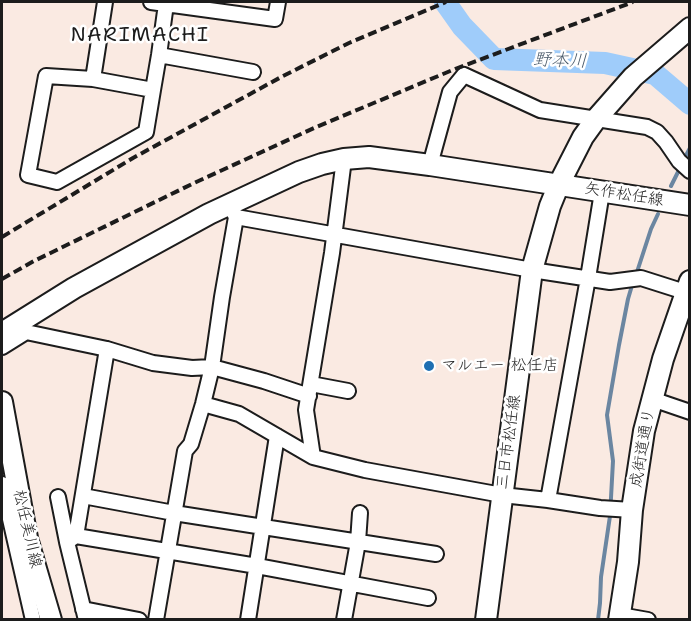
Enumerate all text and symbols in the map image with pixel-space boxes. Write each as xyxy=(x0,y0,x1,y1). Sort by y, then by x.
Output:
district label: NARIMACHI xyxy=(70,24,210,48)
water label: 野本川 xyxy=(533,49,587,73)
street label: 矢作松任線 xyxy=(583,179,665,211)
place label: マルエー 松任店 xyxy=(441,356,558,376)
marker: マルエー 松任店 xyxy=(422,359,436,373)
street label: 三日市松任線 xyxy=(493,393,525,491)
street label: 成街道通り xyxy=(627,407,659,489)
street label: 松任美川線 xyxy=(9,488,45,570)

